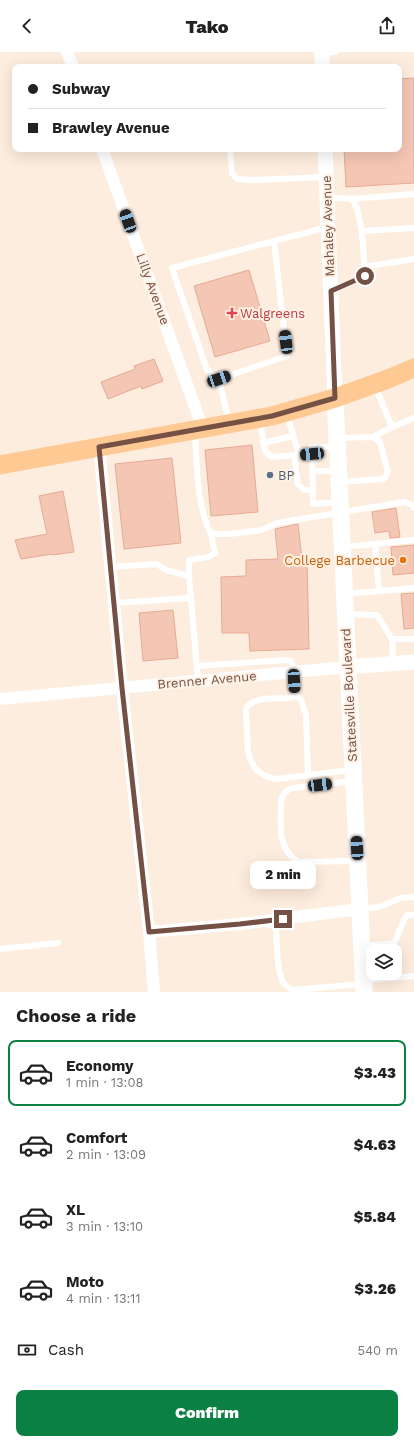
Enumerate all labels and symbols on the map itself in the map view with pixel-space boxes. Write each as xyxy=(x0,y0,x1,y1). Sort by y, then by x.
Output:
street label: Mahaley Avenue xyxy=(319,175,337,277)
car xyxy=(118,208,138,234)
street label: Lilly Avenue xyxy=(133,251,173,327)
route start xyxy=(356,267,374,285)
place label: Walgreens xyxy=(240,306,305,321)
marker: Walgreens xyxy=(227,308,237,318)
car xyxy=(279,329,293,355)
car xyxy=(206,369,232,389)
car xyxy=(300,447,324,461)
place label: BP xyxy=(278,468,294,483)
marker: BP xyxy=(265,470,275,480)
place label: College Barbecue xyxy=(284,553,395,568)
marker: College Barbecue xyxy=(398,555,408,565)
street label: Statesville Boulevard xyxy=(338,628,360,762)
street label: Brenner Avenue xyxy=(157,668,257,692)
car xyxy=(287,669,301,693)
car xyxy=(307,778,333,792)
car xyxy=(350,836,364,860)
callout: 2 min xyxy=(250,861,316,889)
route end xyxy=(274,910,292,928)

